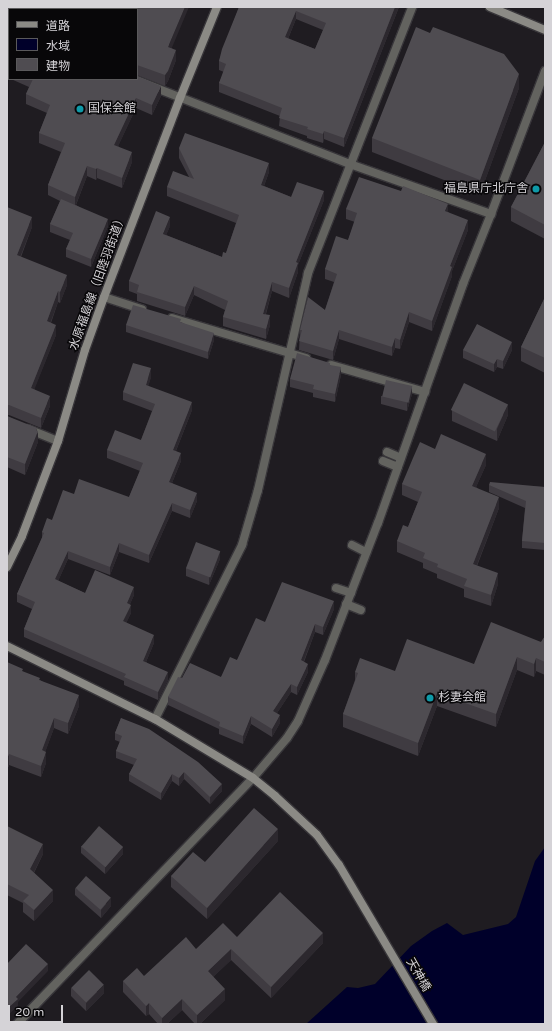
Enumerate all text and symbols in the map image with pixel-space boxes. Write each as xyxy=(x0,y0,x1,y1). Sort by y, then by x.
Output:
legend xyxy=(8,8,138,80)
text: 道路 xyxy=(46,19,70,33)
text: 水域 xyxy=(46,39,70,53)
text: 建物 xyxy=(46,59,70,73)
place label: 国保会館 xyxy=(88,102,136,116)
marker: 国保会館 xyxy=(75,104,85,114)
place label: 福島県庁北庁舎 xyxy=(444,182,528,196)
marker: 福島県庁北庁舎 xyxy=(531,184,541,194)
street label: 水原福島線（旧陸羽街道） xyxy=(67,212,129,352)
place label: 杉妻会館 xyxy=(438,691,486,705)
marker: 杉妻会館 xyxy=(425,693,435,703)
street label: 天神橋 xyxy=(403,956,433,994)
scale bar xyxy=(10,997,65,1023)
text: 20 m xyxy=(15,1005,44,1019)

